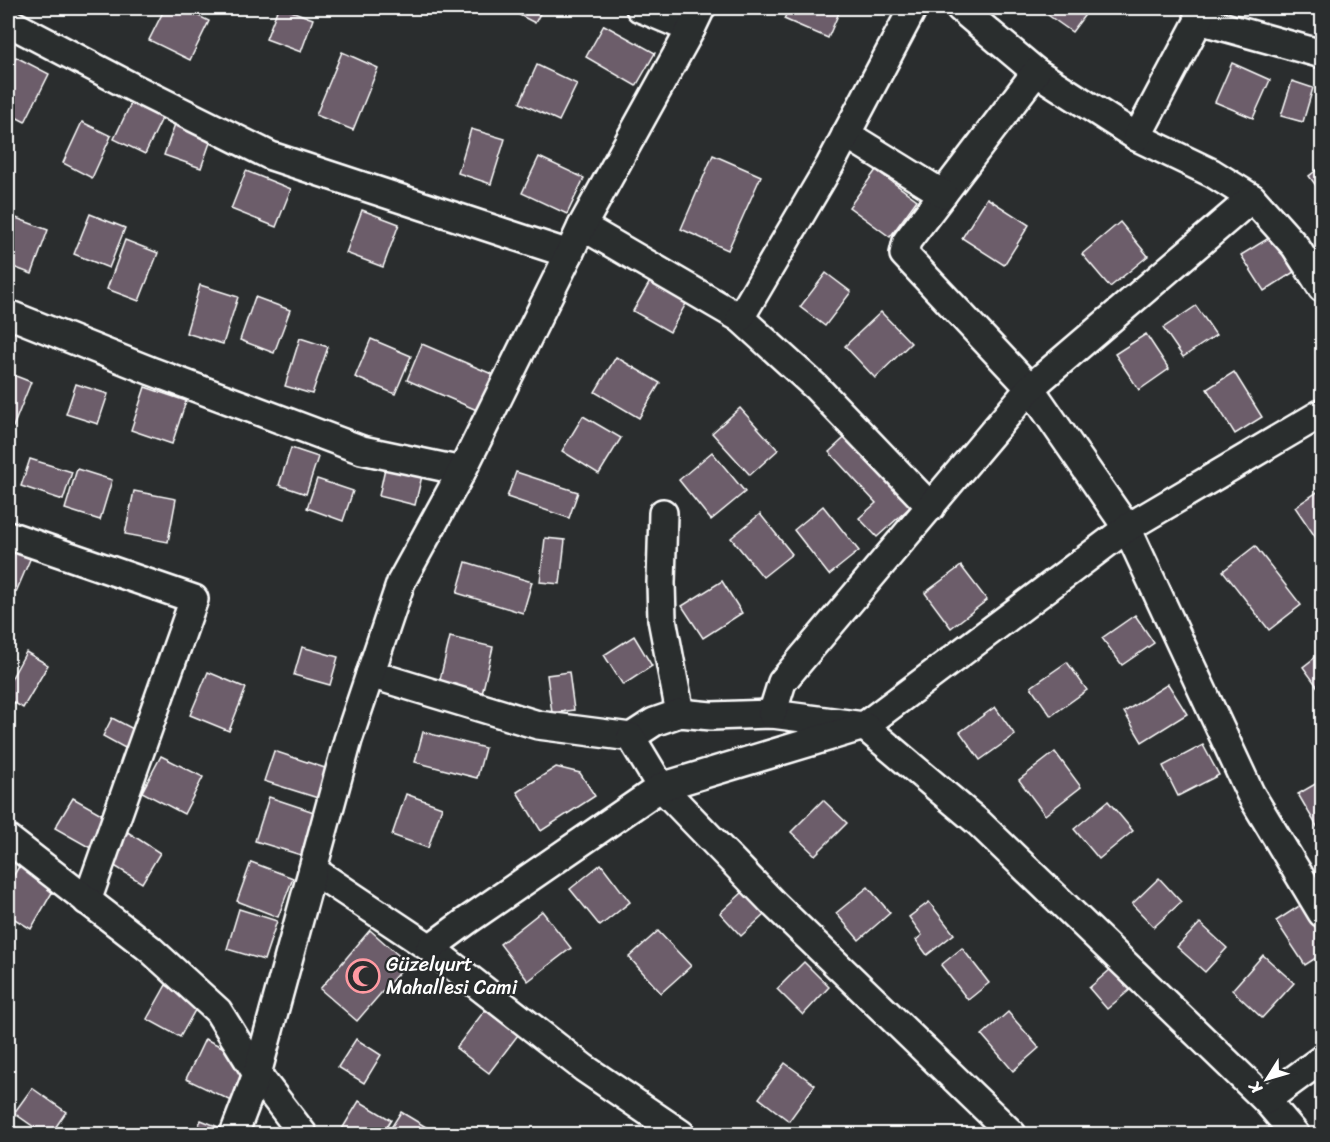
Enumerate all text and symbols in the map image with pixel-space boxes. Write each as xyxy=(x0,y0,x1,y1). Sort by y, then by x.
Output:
place label: Güzelyurt Mahallesi Cami xyxy=(386,947,518,1005)
mosque icon: Güzelyurt Mahallesi Cami xyxy=(345,958,381,994)
north arrow xyxy=(1237,1049,1297,1109)
text: K xyxy=(1240,1074,1271,1101)

